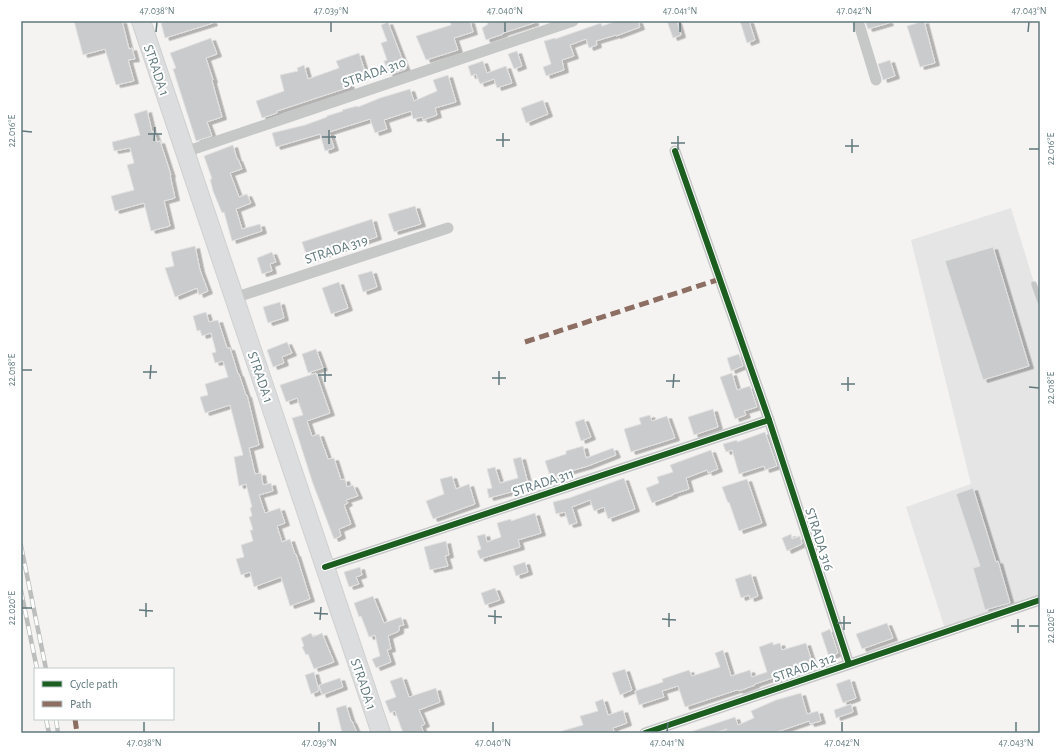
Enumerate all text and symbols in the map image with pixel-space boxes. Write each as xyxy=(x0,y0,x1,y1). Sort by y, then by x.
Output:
text: 47.038°N xyxy=(139,6,175,16)
text: 47.039°N xyxy=(313,6,349,16)
text: 47.040°N xyxy=(487,6,523,16)
text: 47.041°N xyxy=(663,6,697,16)
text: 47.042°N xyxy=(836,6,872,16)
text: 47.043°N xyxy=(1011,6,1047,16)
street label: STRADA 1 xyxy=(141,43,171,98)
street label: STRADA 310 xyxy=(341,56,408,90)
text: 22.016°E xyxy=(7,115,17,147)
text: 22.016°E xyxy=(1046,133,1056,165)
street label: STRADA 319 xyxy=(303,233,370,267)
street label: STRADA 1 xyxy=(245,350,275,405)
text: 22.018°E xyxy=(7,354,17,386)
text: 22.018°E xyxy=(1046,372,1056,404)
street label: STRADA 311 xyxy=(511,466,576,499)
street label: STRADA 316 xyxy=(802,506,836,573)
text: 22.020°E xyxy=(7,591,17,625)
text: 22.020°E xyxy=(1046,609,1056,643)
street label: STRADA 312 xyxy=(771,651,837,685)
street label: STRADA 1 xyxy=(348,657,378,712)
legend xyxy=(34,668,174,720)
text: Cycle path xyxy=(70,678,118,691)
text: Path xyxy=(70,698,92,710)
text: 47.038°N xyxy=(126,738,162,748)
text: 47.039°N xyxy=(301,738,337,748)
text: 47.040°N xyxy=(475,738,511,748)
text: 47.041°N xyxy=(650,738,684,748)
text: 47.042°N xyxy=(824,738,860,748)
text: 47.043°N xyxy=(998,738,1034,748)

